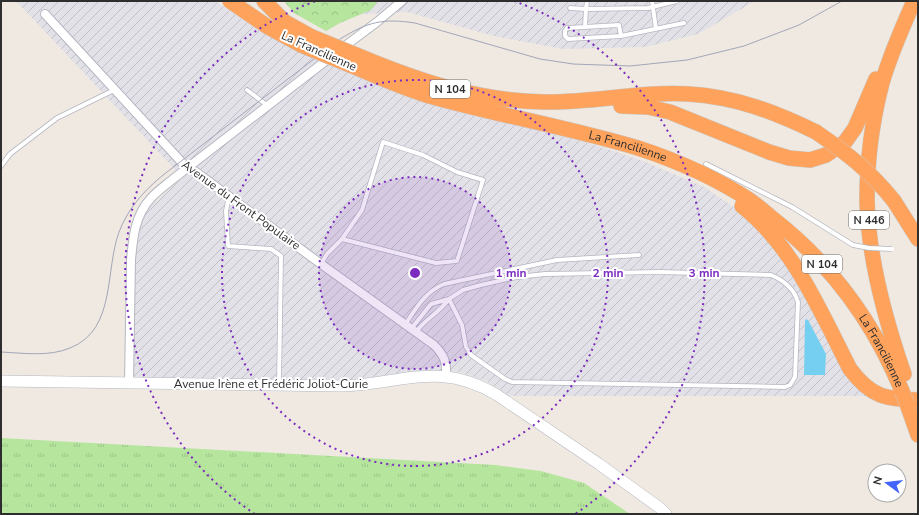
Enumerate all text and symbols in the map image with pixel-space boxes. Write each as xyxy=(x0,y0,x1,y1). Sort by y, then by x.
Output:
street label: La Francilienne xyxy=(279,27,359,75)
road number: N 104 xyxy=(430,80,470,98)
street label: La Francilienne xyxy=(587,127,669,166)
street label: Avenue du Front Populaire xyxy=(178,156,304,254)
road number: N 446 xyxy=(849,211,889,229)
road number: N 104 xyxy=(802,255,842,273)
text: 1 min xyxy=(495,265,527,281)
text: 2 min xyxy=(592,265,624,281)
text: 3 min xyxy=(688,265,720,281)
centre of rings xyxy=(408,266,422,280)
street label: La Francilienne xyxy=(855,311,908,390)
street label: Avenue Irène et Frédéric Joliot-Curie xyxy=(174,376,368,392)
north arrow xyxy=(867,463,907,503)
text: N xyxy=(870,475,886,486)

